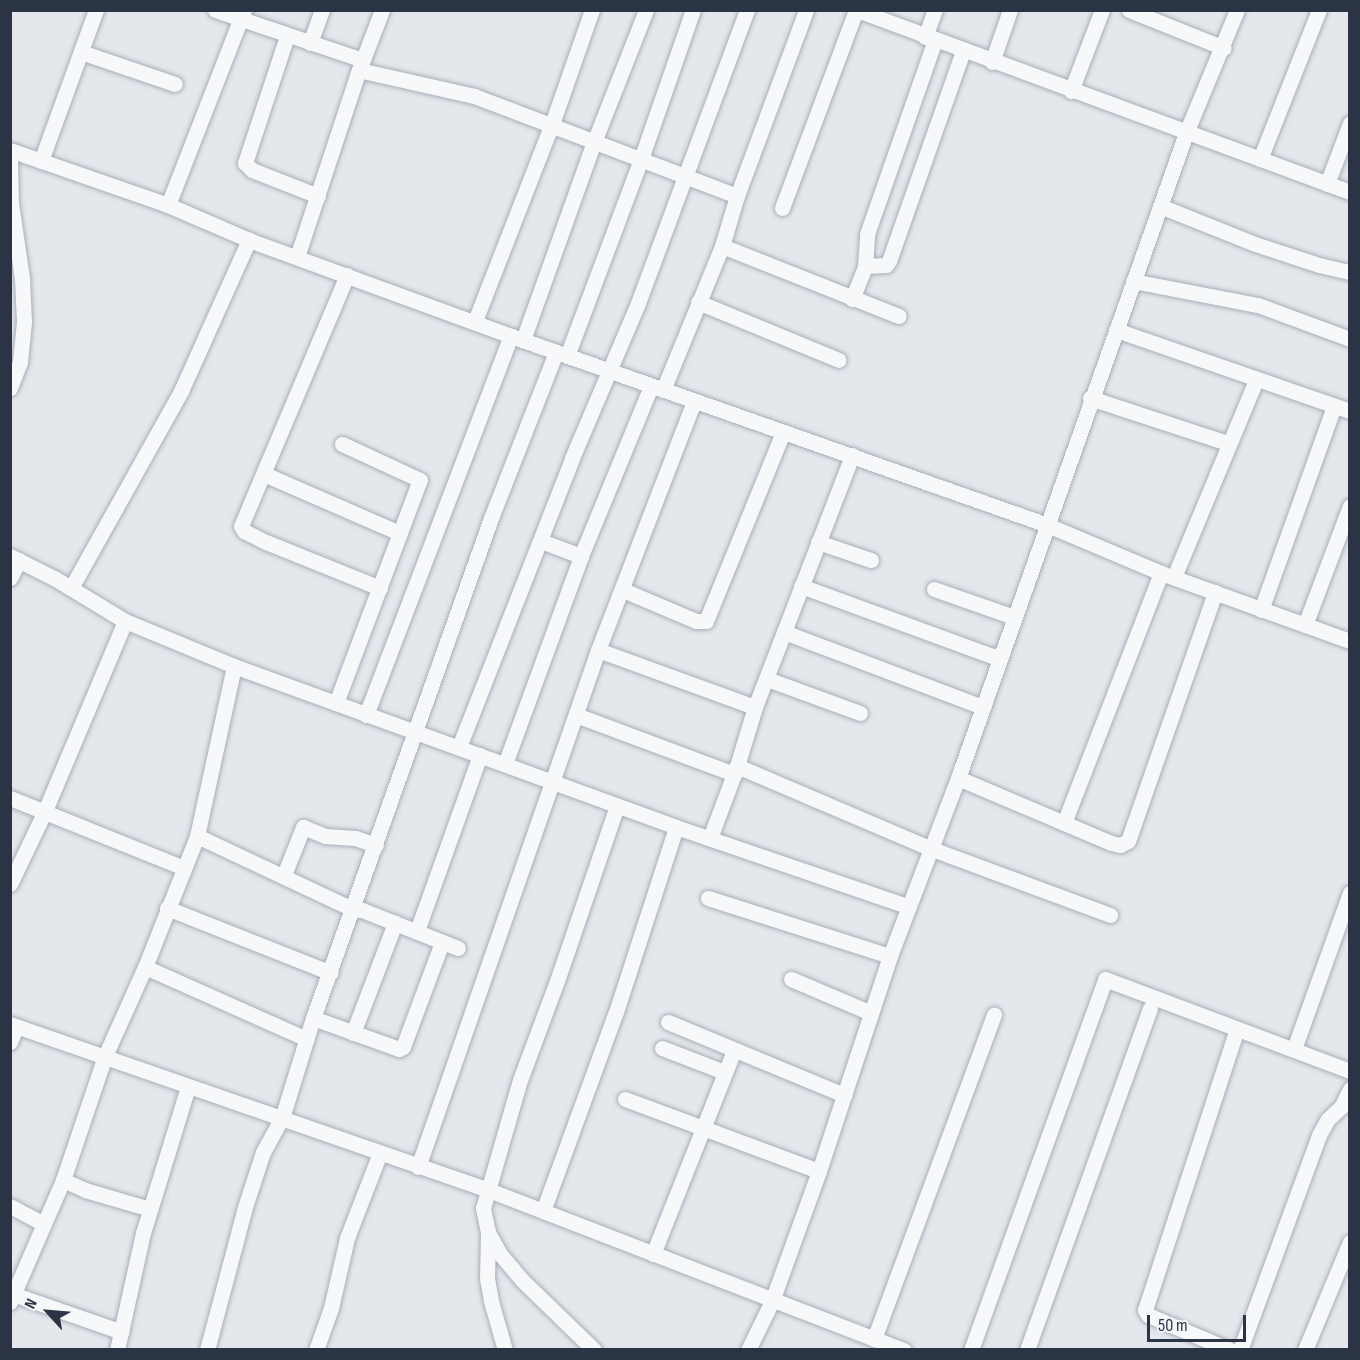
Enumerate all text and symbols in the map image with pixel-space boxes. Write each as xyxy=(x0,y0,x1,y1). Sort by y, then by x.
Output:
north arrow xyxy=(18,1282,78,1342)
text: N xyxy=(21,1296,42,1312)
scale bar xyxy=(1150,1303,1249,1341)
text: 50 m xyxy=(1158,1315,1188,1336)

